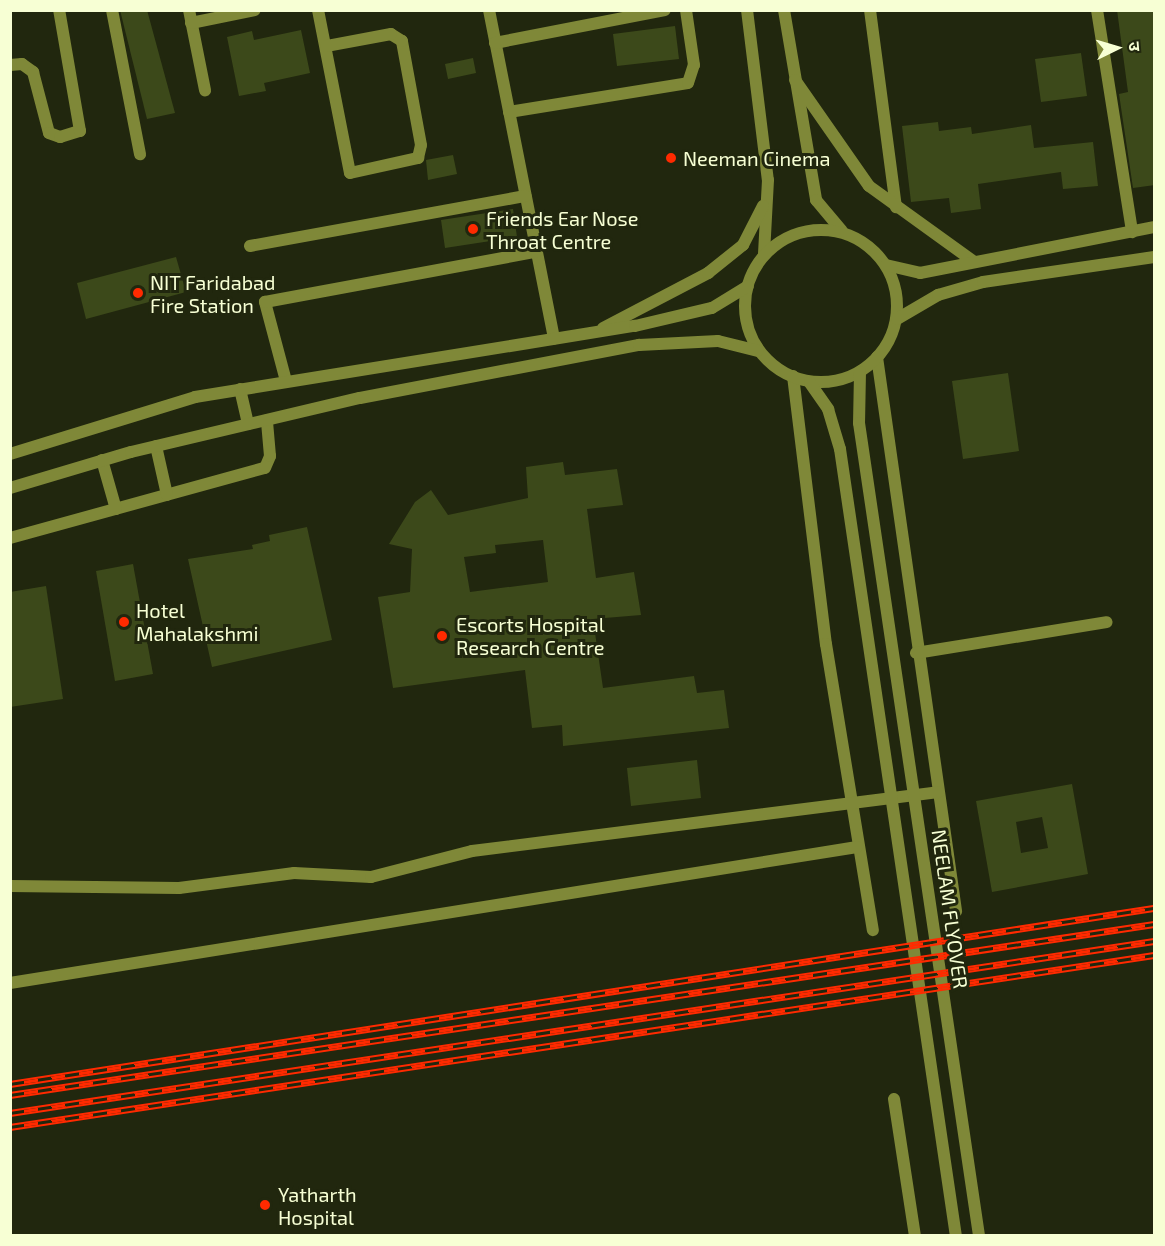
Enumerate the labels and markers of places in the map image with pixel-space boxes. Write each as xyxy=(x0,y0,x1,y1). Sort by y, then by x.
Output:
place label: Neeman Cinema xyxy=(683,146,830,170)
marker: Neeman Cinema xyxy=(664,151,678,165)
place label: Friends Ear Nose Throat Centre xyxy=(486,206,639,253)
marker: Friends Ear Nose Throat Centre xyxy=(464,220,482,238)
place label: NIT Faridabad Fire Station xyxy=(150,270,276,317)
marker: NIT Faridabad Fire Station xyxy=(131,286,145,300)
place label: Hotel Mahalakshmi xyxy=(136,598,258,645)
place label: Escorts Hospital Research Centre xyxy=(456,612,605,659)
marker: Hotel Mahalakshmi xyxy=(117,615,131,629)
marker: Escorts Hospital Research Centre xyxy=(433,627,451,645)
place label: Yatharth Hospital xyxy=(278,1182,357,1229)
marker: Yatharth Hospital xyxy=(256,1196,274,1214)

